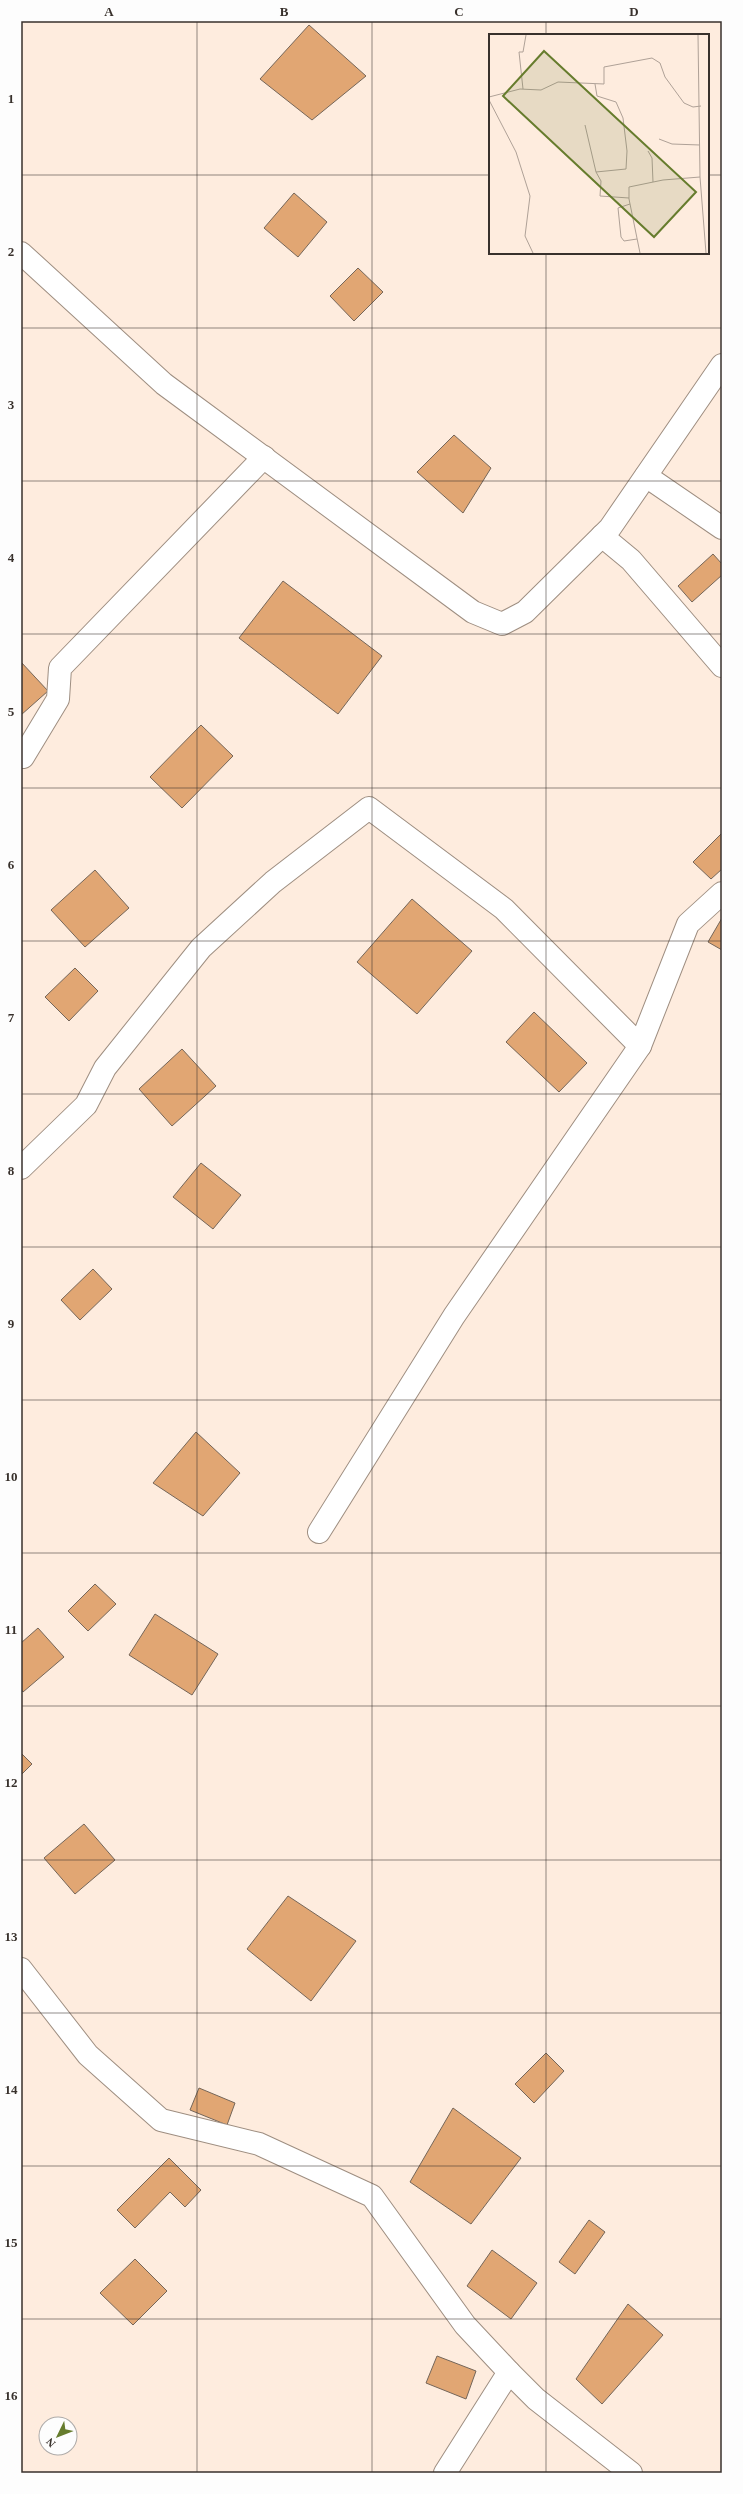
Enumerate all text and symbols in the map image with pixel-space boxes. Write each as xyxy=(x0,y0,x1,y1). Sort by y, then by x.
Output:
text: A xyxy=(104,4,114,19)
text: B xyxy=(280,4,289,19)
text: C xyxy=(454,4,464,19)
text: D xyxy=(629,4,639,19)
inset map xyxy=(489,34,709,254)
text: 1 xyxy=(8,91,14,106)
text: 2 xyxy=(8,244,14,259)
text: 3 xyxy=(8,397,15,412)
text: 4 xyxy=(8,550,15,565)
text: 5 xyxy=(8,704,15,719)
text: 6 xyxy=(8,857,15,872)
text: 7 xyxy=(8,1010,15,1025)
text: 8 xyxy=(8,1163,15,1178)
text: 9 xyxy=(8,1316,15,1331)
text: 10 xyxy=(5,1469,18,1484)
text: 11 xyxy=(5,1622,17,1637)
text: 12 xyxy=(5,1775,18,1790)
text: 13 xyxy=(5,1929,18,1944)
text: 14 xyxy=(5,2082,18,2097)
text: 15 xyxy=(5,2235,18,2250)
text: 16 xyxy=(5,2388,18,2403)
north arrow xyxy=(38,2416,78,2456)
text: N xyxy=(44,2436,58,2450)

